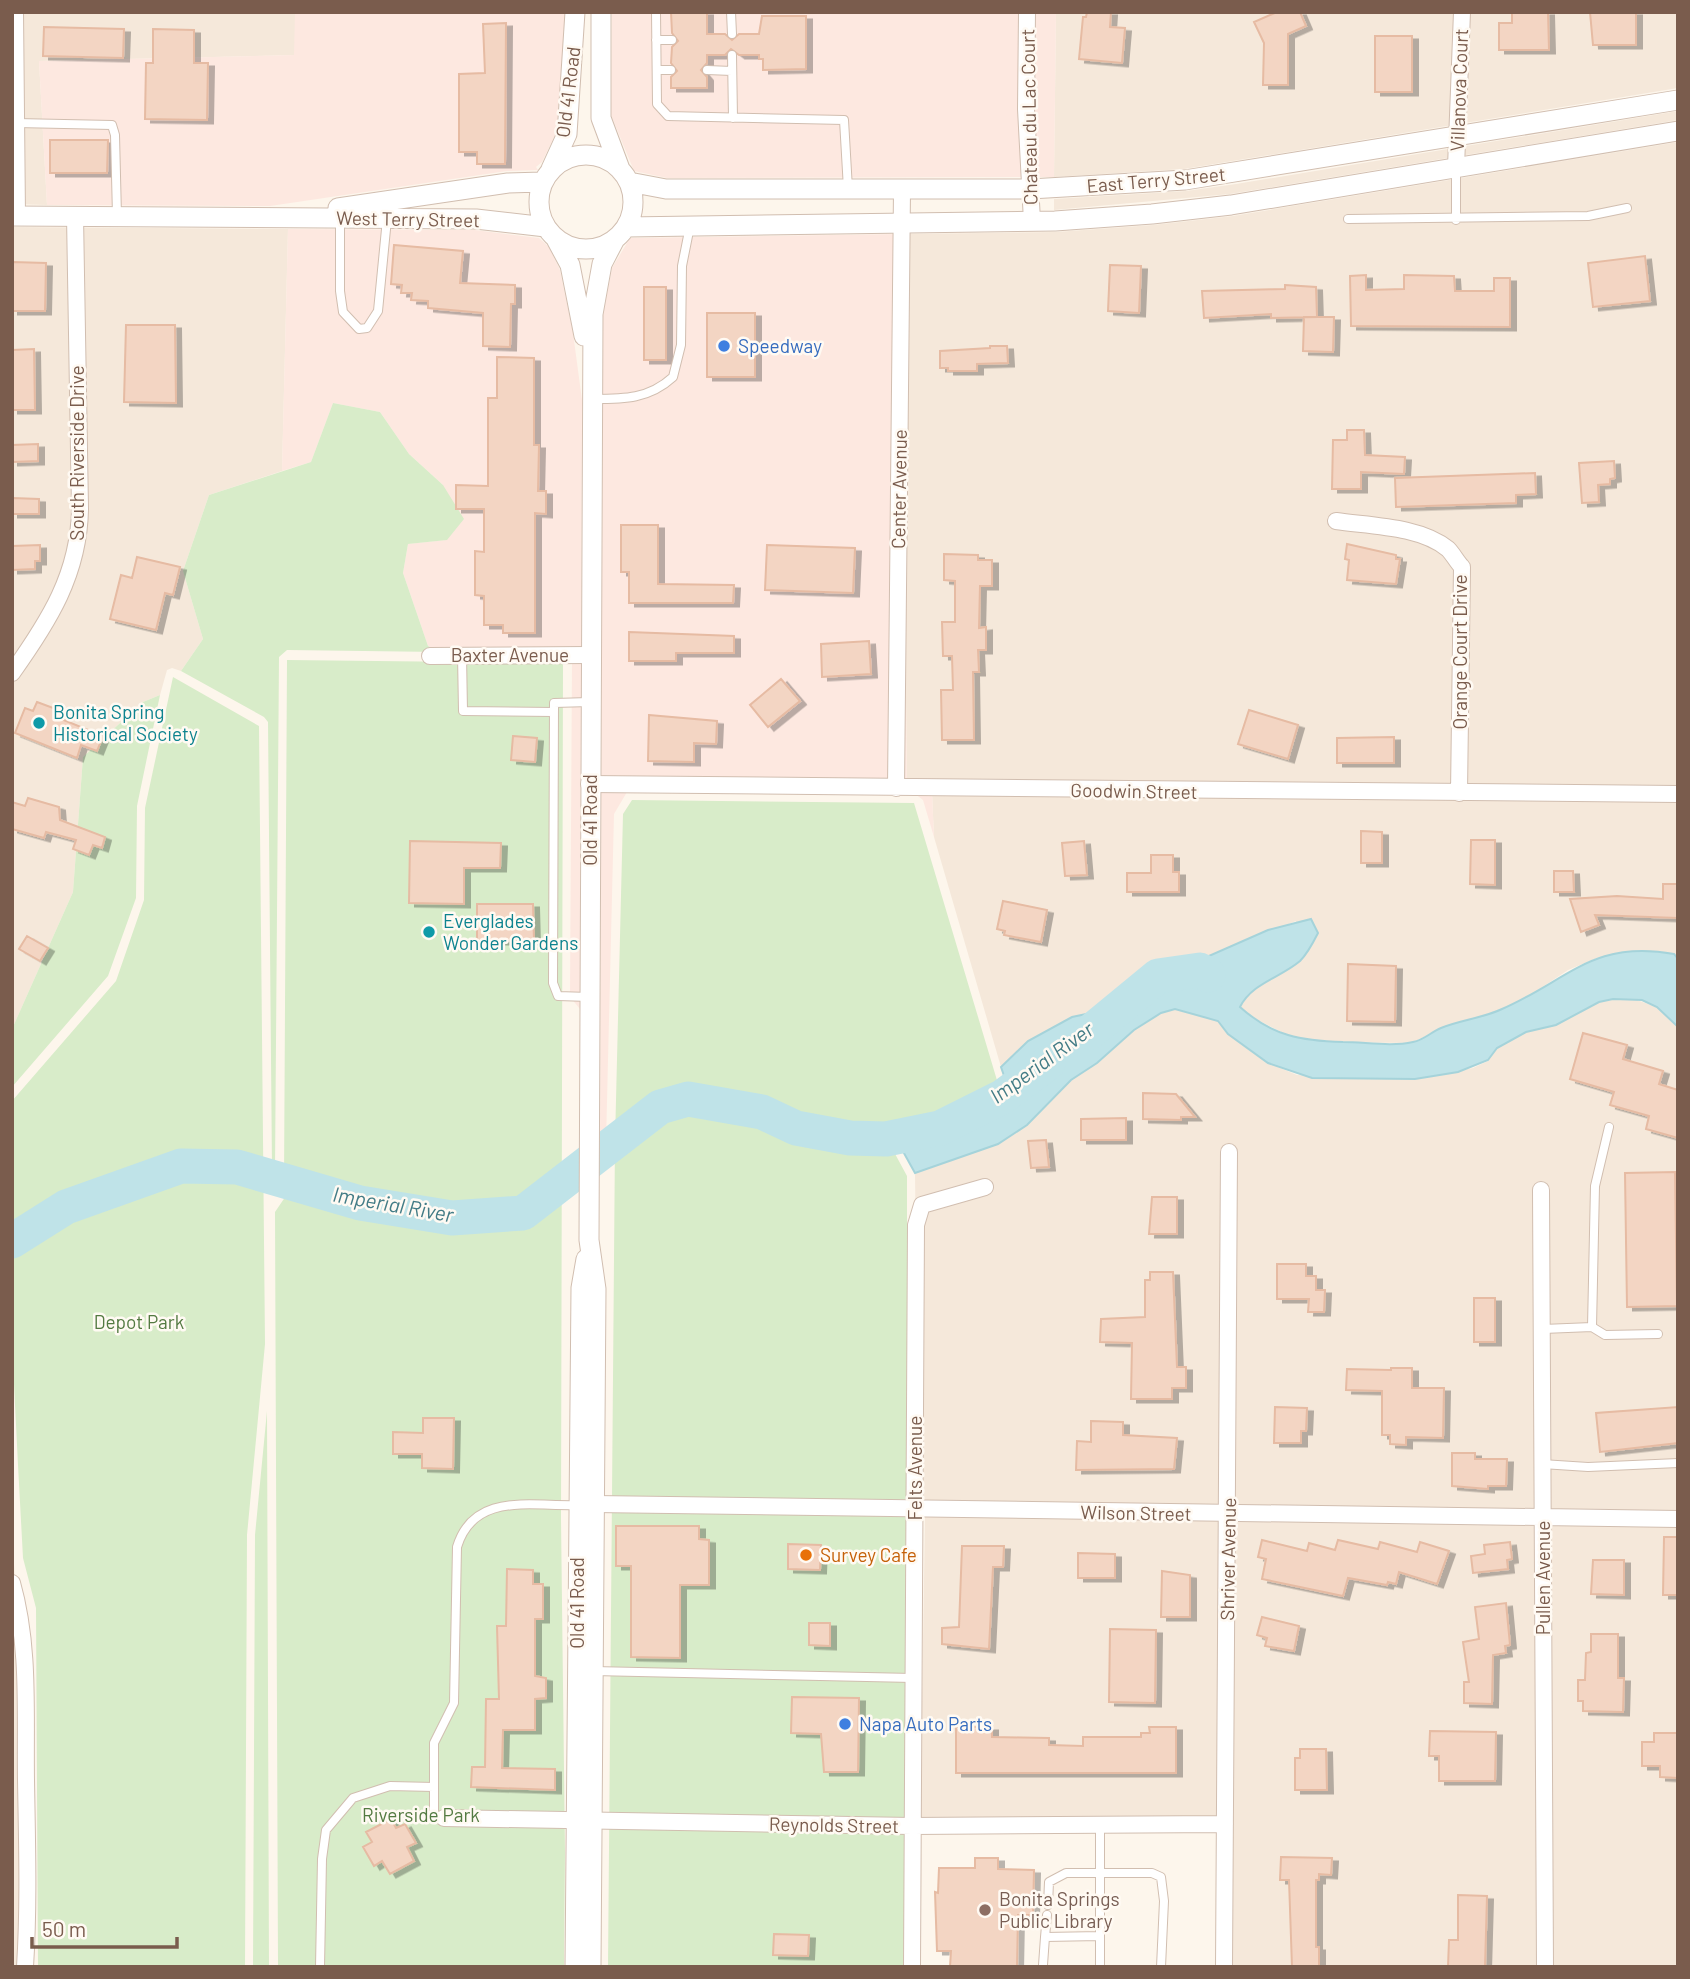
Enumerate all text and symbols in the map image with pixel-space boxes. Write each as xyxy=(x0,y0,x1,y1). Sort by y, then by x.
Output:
street label: Villanova Court xyxy=(1445,28,1472,152)
street label: Chateau du Lac Court xyxy=(1015,29,1042,205)
street label: Old 41 Road xyxy=(551,45,584,139)
street label: East Terry Street xyxy=(1085,162,1226,197)
street label: West Terry Street xyxy=(336,206,480,231)
place label: Speedway xyxy=(738,334,822,357)
marker: Speedway xyxy=(716,338,732,354)
street label: South Riverside Drive xyxy=(65,365,88,541)
street label: Center Avenue xyxy=(886,429,911,549)
street label: Orange Court Drive xyxy=(1448,574,1471,730)
street label: Baxter Avenue xyxy=(451,643,569,666)
place label: Bonita Spring Historical Society xyxy=(53,700,198,745)
marker: Bonita Spring Historical Society xyxy=(31,715,47,731)
street label: Old 41 Road xyxy=(578,774,601,866)
street label: Goodwin Street xyxy=(1070,778,1198,803)
place label: Everglades Wonder Gardens xyxy=(443,909,578,954)
marker: Everglades Wonder Gardens xyxy=(421,924,437,940)
water label: Imperial River xyxy=(984,1016,1098,1108)
water label: Imperial River xyxy=(331,1181,456,1227)
park label: Depot Park xyxy=(94,1310,184,1333)
street label: Felts Avenue xyxy=(903,1416,926,1520)
street label: Shriver Avenue xyxy=(1215,1497,1240,1621)
street label: Wilson Street xyxy=(1080,1500,1192,1525)
street label: Pullen Avenue xyxy=(1531,1521,1554,1635)
place label: Survey Cafe xyxy=(820,1543,917,1566)
marker: Survey Cafe xyxy=(798,1547,814,1563)
street label: Old 41 Road xyxy=(565,1557,588,1649)
place label: Napa Auto Parts xyxy=(859,1712,992,1735)
marker: Napa Auto Parts xyxy=(837,1716,853,1732)
park label: Riverside Park xyxy=(362,1803,480,1826)
street label: Reynolds Street xyxy=(769,1812,899,1837)
place label: Bonita Springs Public Library xyxy=(999,1887,1120,1932)
marker: Bonita Springs Public Library xyxy=(977,1902,993,1918)
scale bar xyxy=(32,1906,177,1950)
text: 50 m xyxy=(42,1916,86,1941)

